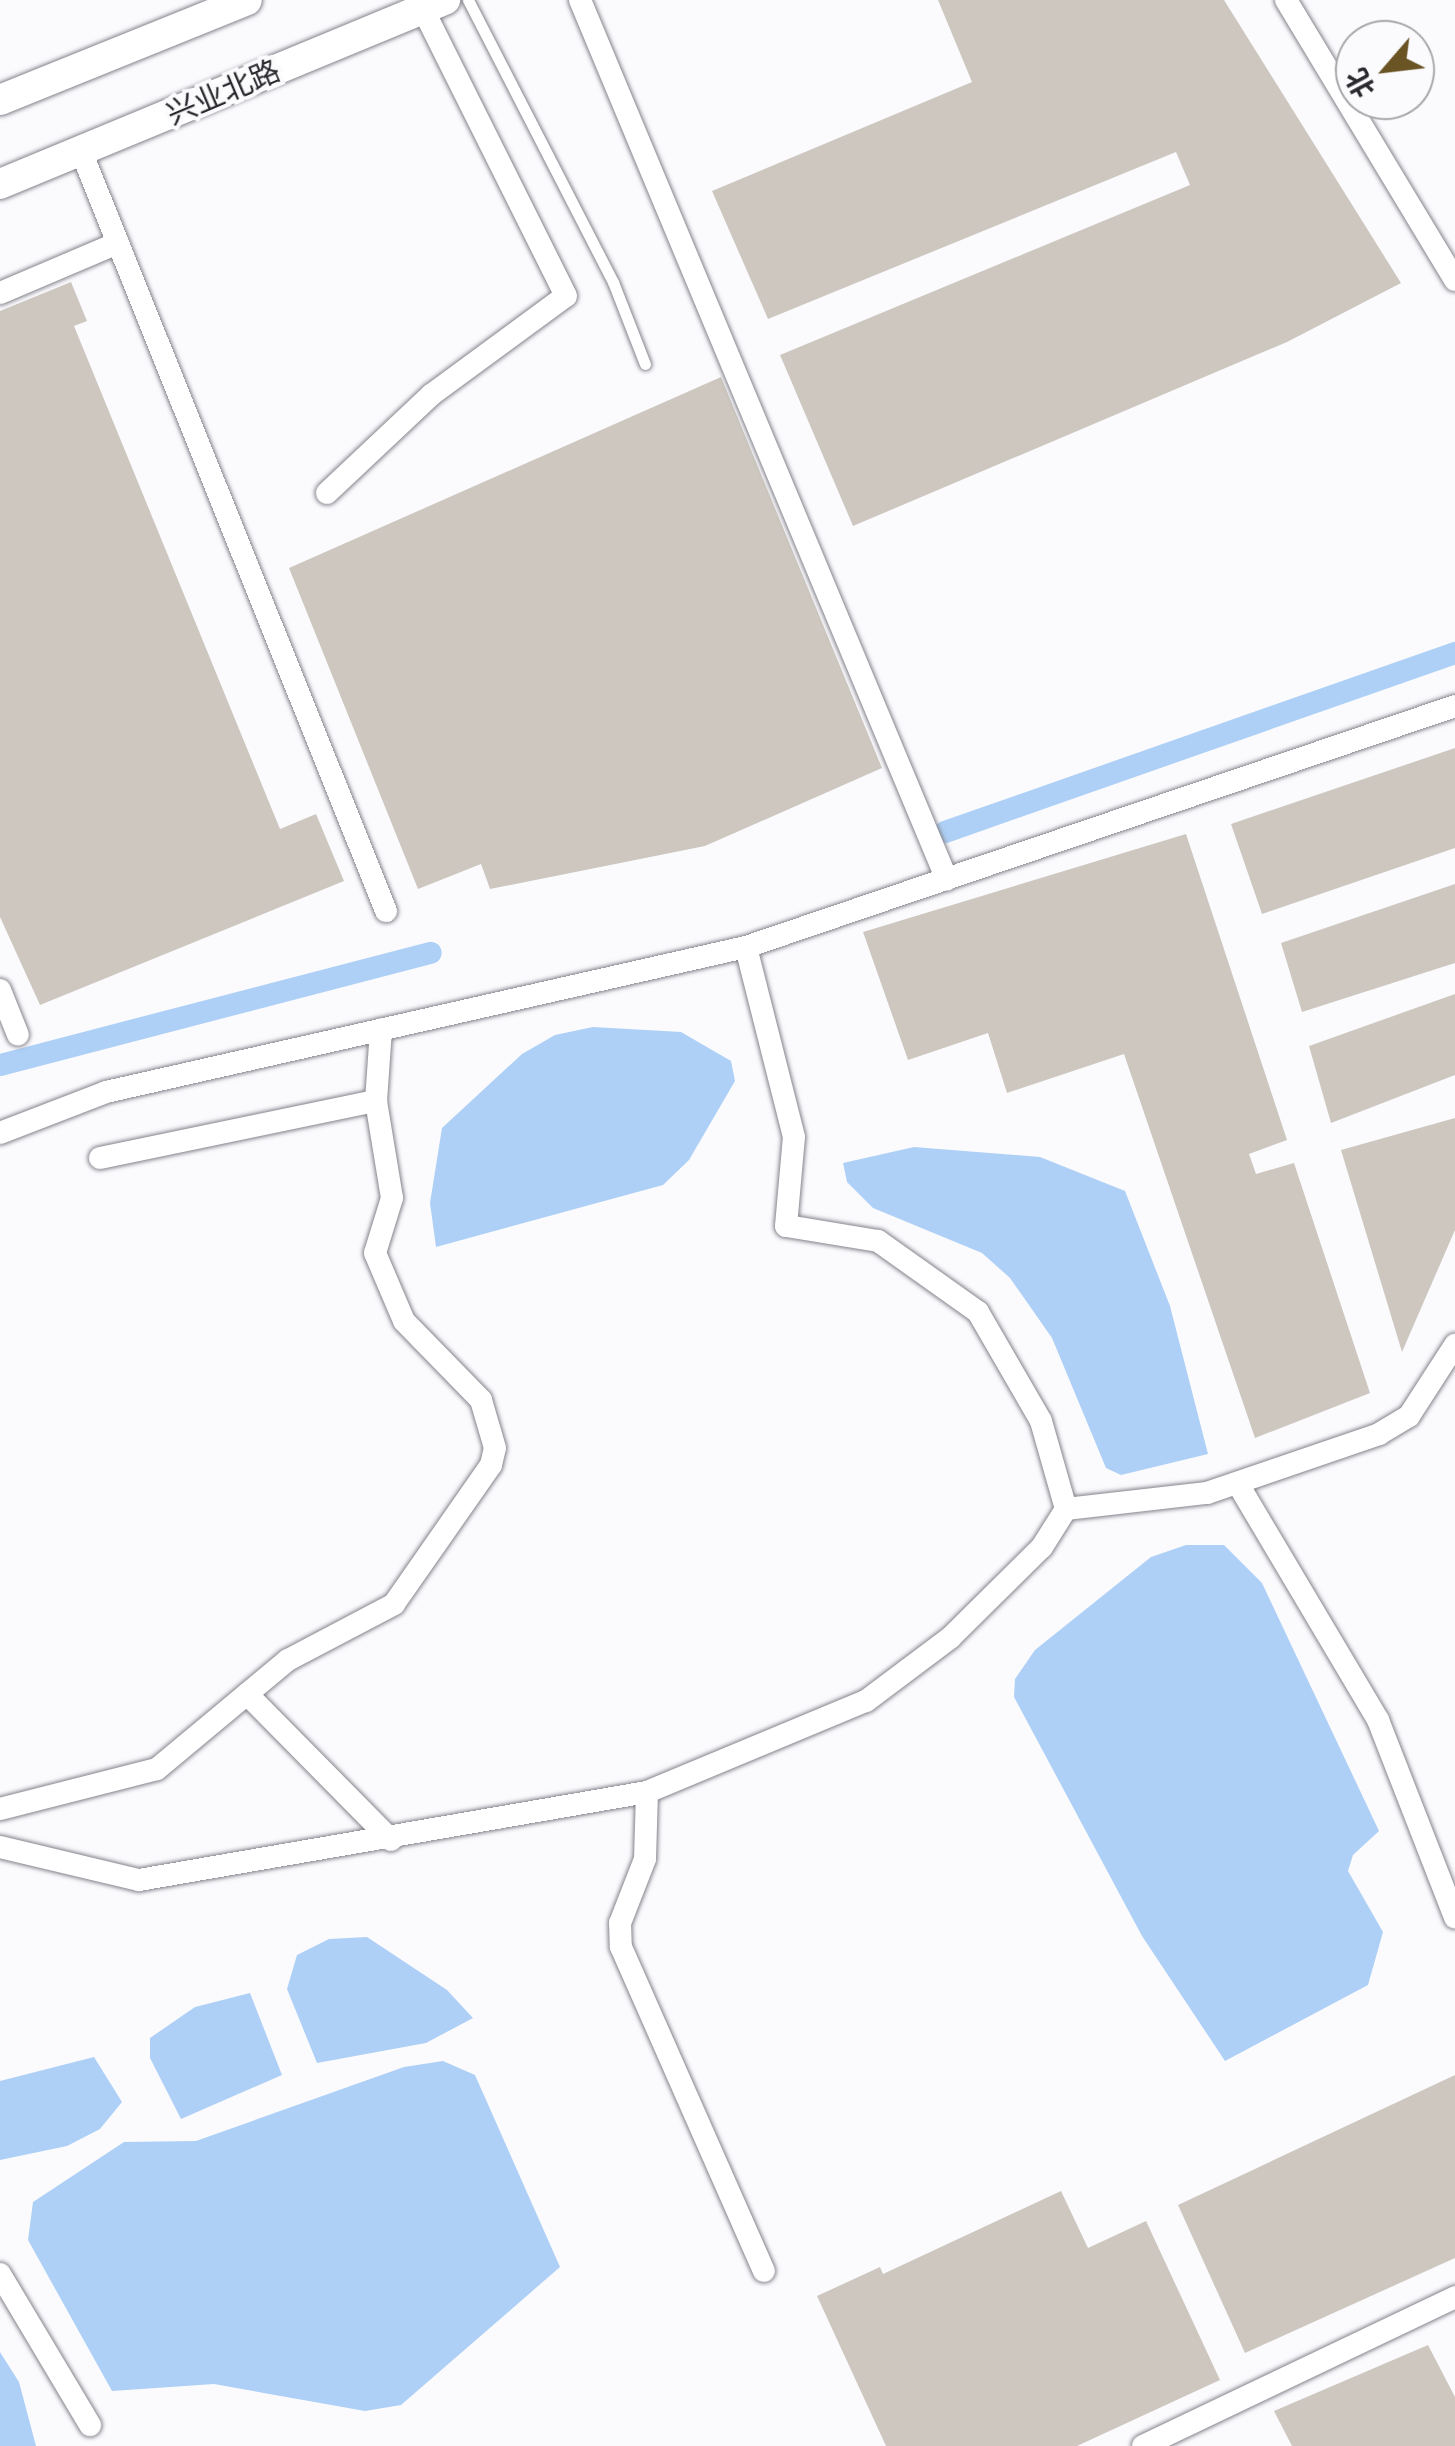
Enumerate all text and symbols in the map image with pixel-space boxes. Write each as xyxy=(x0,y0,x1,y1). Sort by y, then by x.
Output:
north arrow xyxy=(1335,20,1435,120)
street label: 兴业北路 xyxy=(161,52,285,132)
text: 北 xyxy=(1339,63,1382,104)

